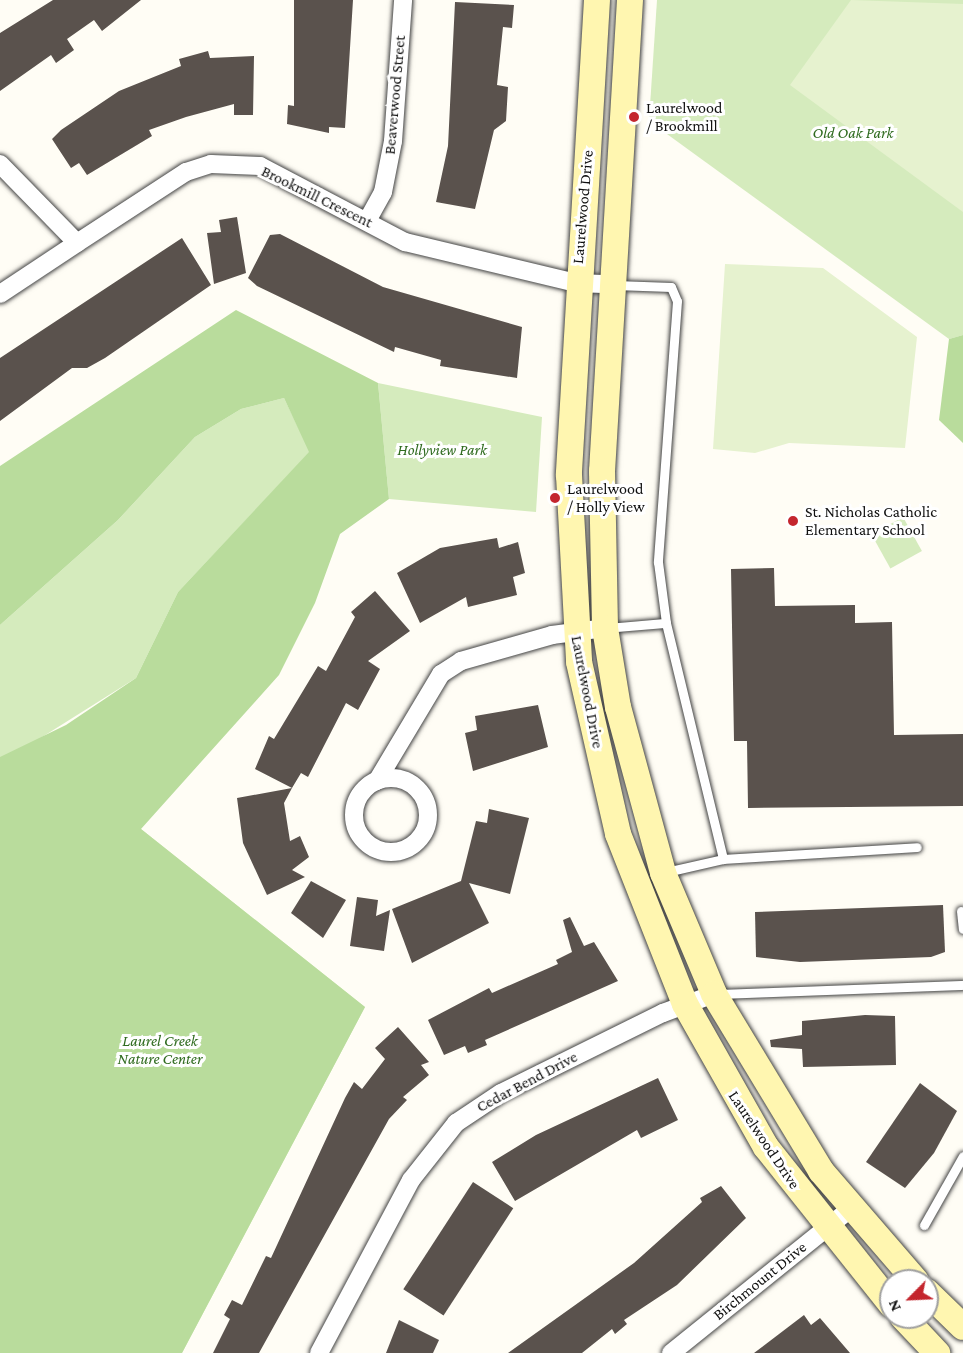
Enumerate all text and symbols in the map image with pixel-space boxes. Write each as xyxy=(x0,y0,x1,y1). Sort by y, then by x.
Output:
street label: Beaverwood Street xyxy=(380,35,410,155)
place label: Laurelwood / Brookmill xyxy=(646,98,722,136)
marker: Laurelwood / Brookmill xyxy=(627,110,641,124)
park label: Old Oak Park xyxy=(812,123,894,143)
street label: Laurelwood Drive xyxy=(568,149,598,265)
street label: Brookmill Crescent xyxy=(258,162,376,232)
park label: Hollyview Park xyxy=(397,440,487,460)
place label: Laurelwood / Holly View xyxy=(567,479,645,517)
marker: Laurelwood / Holly View xyxy=(548,491,562,505)
place label: St. Nicholas Catholic Elementary School xyxy=(805,502,937,540)
marker: St. Nicholas Catholic Elementary School xyxy=(786,514,800,528)
street label: Laurelwood Drive xyxy=(567,634,607,750)
park label: Laurel Creek Nature Center xyxy=(118,1031,202,1069)
street label: Cedar Bend Drive xyxy=(473,1047,581,1117)
street label: Laurelwood Drive xyxy=(724,1087,804,1193)
street label: Birchmount Drive xyxy=(710,1238,810,1324)
north arrow xyxy=(879,1269,939,1329)
text: N xyxy=(884,1297,904,1314)

